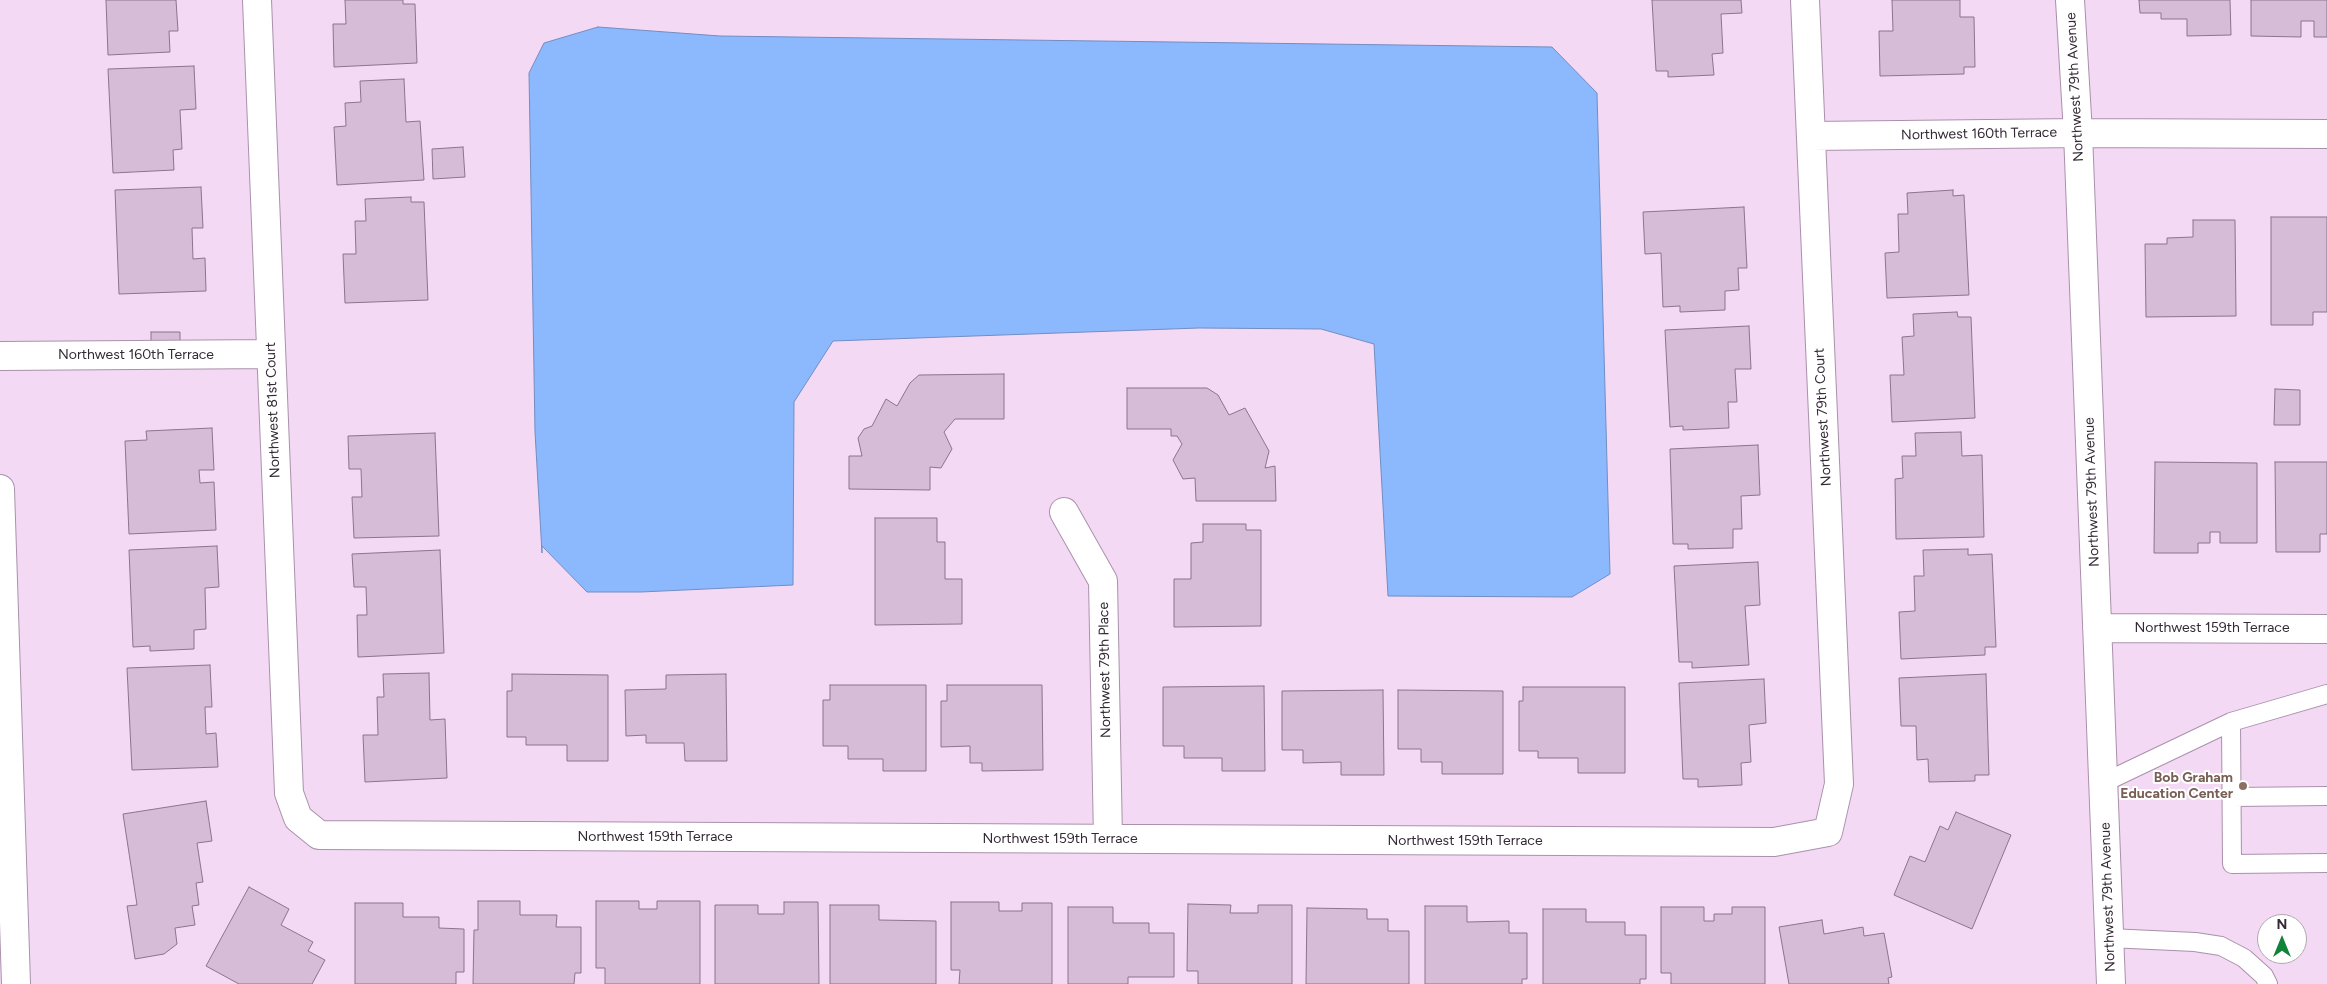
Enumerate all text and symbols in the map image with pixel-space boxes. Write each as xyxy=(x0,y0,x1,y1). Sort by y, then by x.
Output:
street label: Northwest 79th Avenue xyxy=(2063,12,2087,162)
street label: Northwest 160th Terrace xyxy=(1901,124,2057,144)
street label: Northwest 81st Court xyxy=(262,342,284,478)
street label: Northwest 160th Terrace xyxy=(58,347,214,363)
street label: Northwest 79th Court xyxy=(1811,347,1835,487)
street label: Northwest 79th Avenue xyxy=(2081,417,2103,567)
street label: Northwest 79th Place xyxy=(1095,602,1115,738)
street label: Northwest 159th Terrace xyxy=(2134,620,2290,636)
place label: Bob Graham Education Center xyxy=(2120,770,2233,802)
marker: Bob Graham Education Center xyxy=(2237,780,2249,792)
street label: Northwest 79th Avenue xyxy=(2097,822,2119,972)
street label: Northwest 159th Terrace xyxy=(577,829,733,845)
street label: Northwest 159th Terrace xyxy=(982,831,1138,847)
street label: Northwest 159th Terrace xyxy=(1387,833,1543,849)
north arrow xyxy=(2257,914,2307,964)
text: N xyxy=(2277,916,2287,933)

